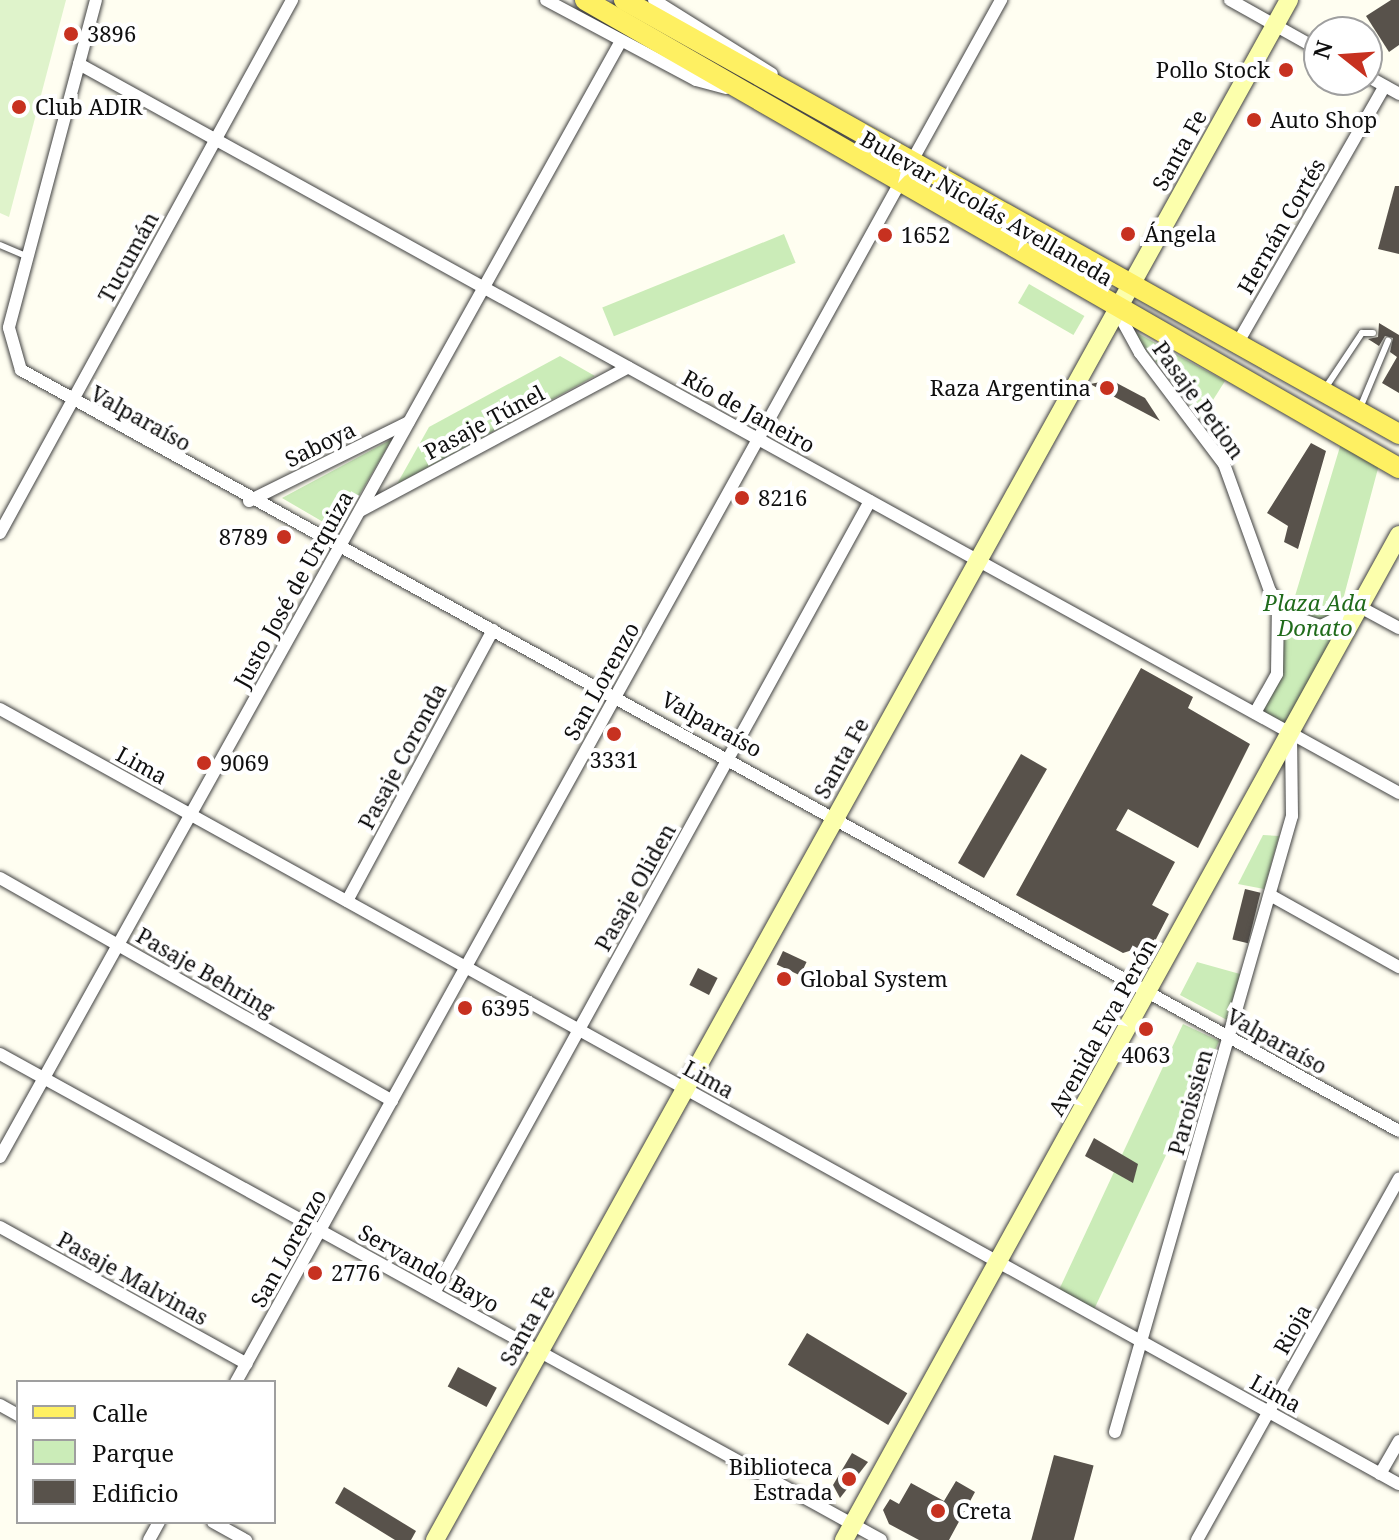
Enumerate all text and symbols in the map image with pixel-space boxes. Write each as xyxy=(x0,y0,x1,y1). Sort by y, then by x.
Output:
north arrow xyxy=(1303,16,1383,96)
place label: 3896 xyxy=(87,21,136,47)
marker: 3896 xyxy=(62,25,80,43)
text: N xyxy=(1305,37,1339,62)
place label: Pollo Stock xyxy=(1156,57,1270,83)
marker: Pollo Stock xyxy=(1277,61,1295,79)
place label: Club ADIR xyxy=(35,94,143,120)
marker: Club ADIR xyxy=(10,98,28,116)
street label: Santa Fe xyxy=(1146,105,1212,195)
place label: Auto Shop xyxy=(1270,107,1377,133)
marker: Auto Shop xyxy=(1245,111,1263,129)
street label: Bulevar Nicolás Avellaneda xyxy=(856,125,1118,291)
street label: Hernán Cortés xyxy=(1232,154,1330,298)
street label: Tucumán xyxy=(92,207,164,307)
place label: Ángela xyxy=(1144,221,1217,247)
place label: 1652 xyxy=(901,222,950,248)
marker: Ángela xyxy=(1119,225,1137,243)
marker: 1652 xyxy=(876,226,894,244)
street label: Pasaje Petion xyxy=(1148,336,1250,464)
street label: Río de Janeiro xyxy=(678,364,820,458)
place label: Raza Argentina xyxy=(930,375,1091,401)
street label: Pasaje Túnel xyxy=(419,379,549,465)
marker: Raza Argentina xyxy=(1098,379,1116,397)
street label: Valparaíso xyxy=(86,380,196,456)
street label: Saboya xyxy=(281,416,359,472)
place label: 8216 xyxy=(758,485,807,511)
street label: Justo José de Urquiza xyxy=(228,486,358,692)
marker: 8216 xyxy=(733,489,751,507)
place label: 8789 xyxy=(219,524,268,550)
marker: 8789 xyxy=(275,528,293,546)
park label: Plaza Ada Donato xyxy=(1263,589,1367,640)
street label: San Lorenzo xyxy=(558,617,644,745)
street label: Pasaje Coronda xyxy=(352,679,452,833)
street label: Valparaíso xyxy=(657,686,767,762)
street label: Santa Fe xyxy=(808,713,874,803)
marker: 3331 xyxy=(605,725,623,743)
street label: Lima xyxy=(112,740,172,790)
place label: 3331 xyxy=(589,747,639,773)
place label: 9069 xyxy=(220,750,269,776)
marker: 9069 xyxy=(195,754,213,772)
street label: Pasaje Oliden xyxy=(589,819,681,955)
street label: Pasaje Behring xyxy=(132,922,280,1022)
street label: Avenida Eva Perón xyxy=(1042,934,1162,1120)
place label: Global System xyxy=(800,966,948,992)
marker: Global System xyxy=(775,970,793,988)
place label: 6395 xyxy=(481,995,530,1021)
marker: 6395 xyxy=(456,999,474,1017)
street label: Valparaíso xyxy=(1222,1003,1332,1079)
marker: 4063 xyxy=(1137,1020,1155,1038)
place label: 4063 xyxy=(1121,1042,1171,1068)
street label: Paroissien xyxy=(1162,1046,1218,1158)
street label: Lima xyxy=(679,1054,739,1104)
street label: San Lorenzo xyxy=(245,1184,331,1312)
street label: Servando Bayo xyxy=(354,1218,504,1318)
street label: Pasaje Malvinas xyxy=(53,1226,213,1330)
place label: 2776 xyxy=(331,1260,380,1286)
marker: 2776 xyxy=(306,1264,324,1282)
street label: Santa Fe xyxy=(494,1280,560,1370)
street label: Rioja xyxy=(1268,1299,1316,1359)
street label: Lima xyxy=(1246,1368,1306,1418)
legend xyxy=(16,1380,276,1524)
text: Calle xyxy=(92,1396,148,1429)
text: Parque xyxy=(92,1436,174,1469)
place label: Biblioteca Estrada xyxy=(729,1453,833,1504)
marker: Biblioteca Estrada xyxy=(840,1470,858,1488)
text: Edificio xyxy=(92,1476,179,1509)
place label: Creta xyxy=(956,1498,1012,1524)
marker: Creta xyxy=(927,1500,949,1522)

